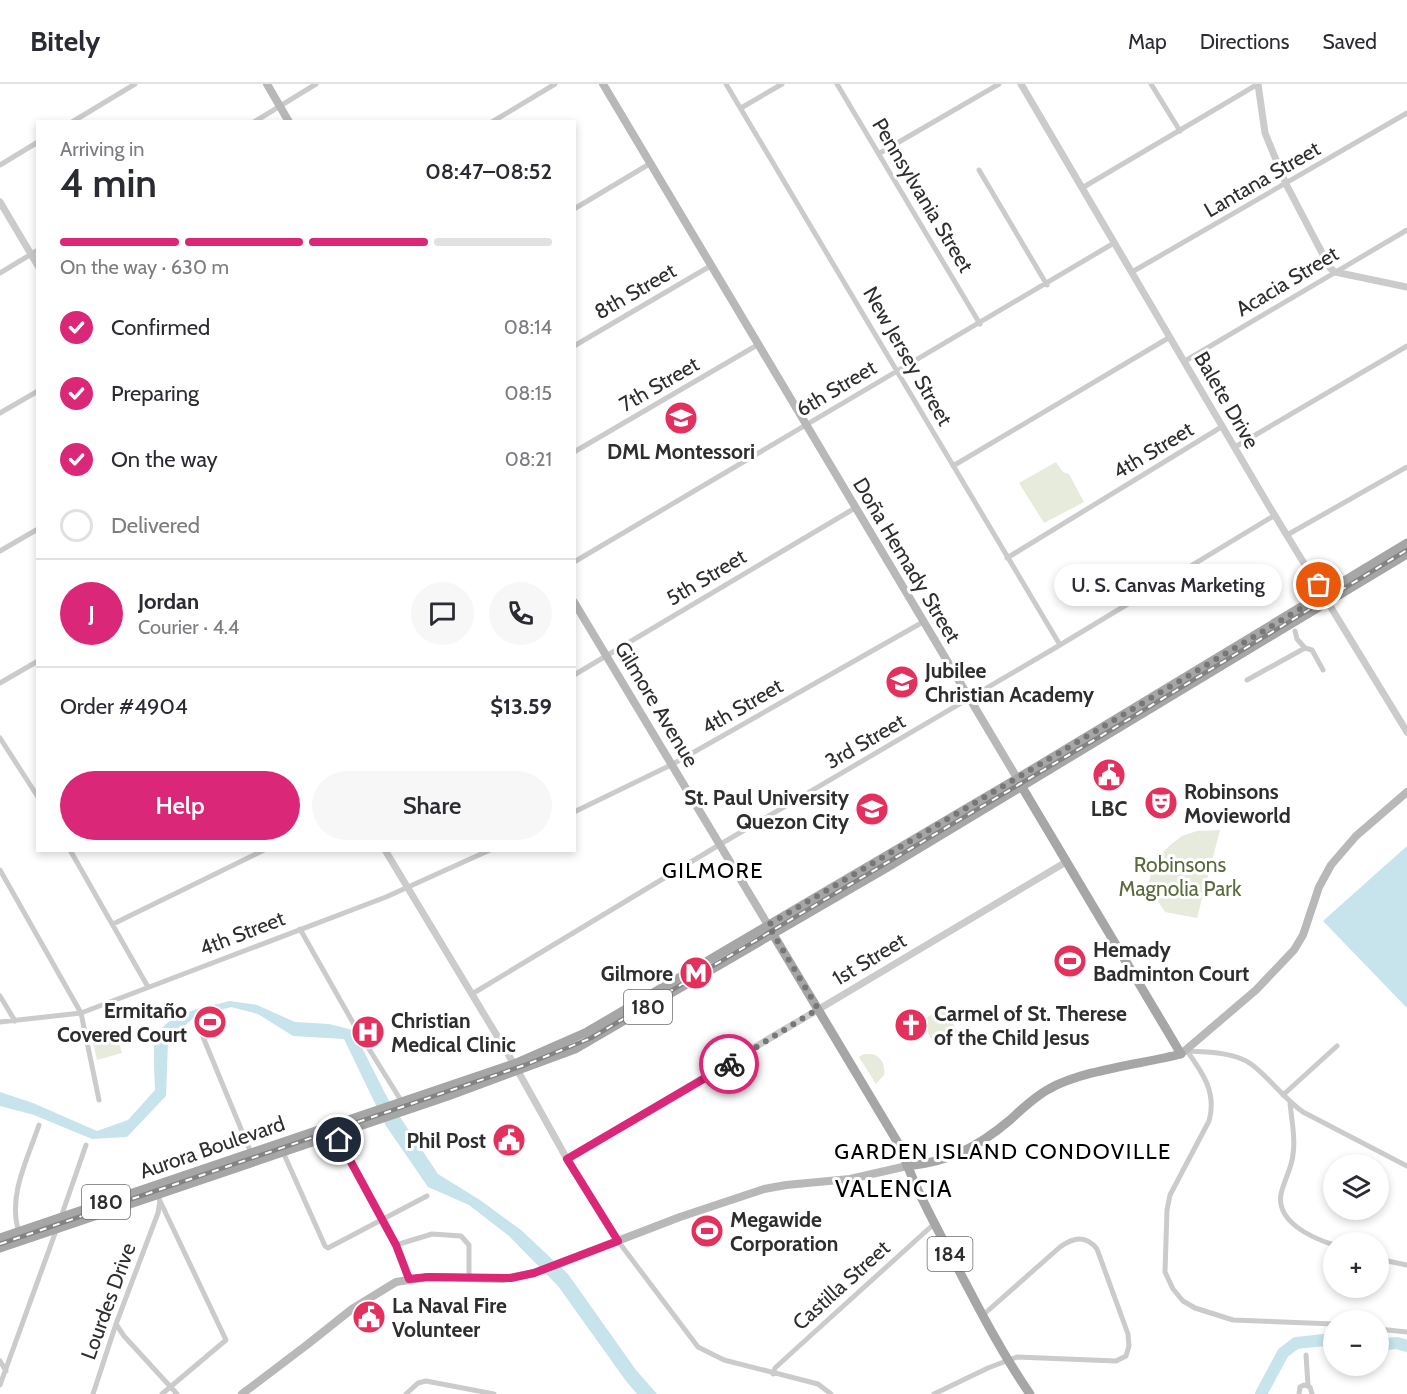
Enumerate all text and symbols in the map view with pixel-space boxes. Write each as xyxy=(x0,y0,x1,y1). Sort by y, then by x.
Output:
text: Bitely xyxy=(30,24,100,58)
text: Map xyxy=(1128,29,1167,54)
text: Directions xyxy=(1200,29,1289,54)
text: Saved xyxy=(1322,29,1377,54)
street label: Pennsylvania Street xyxy=(867,113,979,277)
street label: Lantana Street xyxy=(1200,136,1324,222)
text: Arriving in xyxy=(60,137,144,161)
text: 08:47–08:52 xyxy=(425,158,552,185)
text: 4 min xyxy=(60,159,157,207)
street label: Acacia Street xyxy=(1231,241,1343,321)
text: On the way · 630 m xyxy=(60,255,229,279)
street label: 8th Street xyxy=(590,258,680,324)
street label: New Jersey Street xyxy=(858,282,958,430)
icon: check xyxy=(60,311,93,344)
text: Confirmed xyxy=(111,314,210,341)
text: 08:14 xyxy=(504,315,552,339)
street label: Balete Drive xyxy=(1189,347,1265,453)
street label: 7th Street xyxy=(615,351,703,417)
street label: 6th Street xyxy=(791,354,881,422)
icon: check xyxy=(60,377,93,410)
text: Preparing xyxy=(111,380,199,407)
text: 08:15 xyxy=(504,381,552,405)
school or university icon: DML Montessori xyxy=(663,400,699,436)
street label: 4th Street xyxy=(1108,416,1198,484)
place label: DML Montessori xyxy=(607,439,755,464)
icon: check xyxy=(60,443,93,476)
text: On the way xyxy=(111,446,218,473)
text: 08:21 xyxy=(505,447,552,471)
street label: Doña Hemady Street xyxy=(848,473,966,647)
text: Delivered xyxy=(111,512,200,539)
street label: 5th Street xyxy=(662,543,750,611)
pin xyxy=(1293,559,1344,610)
callout: U. S. Canvas Marketing xyxy=(1055,564,1283,606)
icon: bag xyxy=(1302,568,1335,601)
text: U. S. Canvas Marketing xyxy=(1071,573,1265,597)
button: chat xyxy=(411,582,474,645)
button: phone xyxy=(489,582,552,645)
text: Jordan xyxy=(138,588,199,615)
text: J xyxy=(88,600,95,627)
text: Courier · 4.4 xyxy=(138,615,239,639)
street label: Gilmore Avenue xyxy=(610,637,704,771)
place label: Jubilee Christian Academy xyxy=(924,658,1095,707)
school or university icon: Jubilee Christian Academy xyxy=(884,664,920,700)
street label: 4th Street xyxy=(697,673,787,739)
text: Order #4904 xyxy=(60,693,188,720)
text: $13.59 xyxy=(490,693,552,720)
street label: 3rd Street xyxy=(821,708,909,774)
public building icon: LBC xyxy=(1091,757,1127,793)
button: Help xyxy=(60,771,300,840)
button: Share xyxy=(312,771,552,840)
place label: Robinsons Movieworld xyxy=(1184,779,1291,828)
place label: St. Paul University Quezon City xyxy=(684,785,850,834)
theatre icon: Robinsons Movieworld xyxy=(1143,785,1179,821)
school or university icon: St. Paul University Quezon City xyxy=(854,791,890,827)
place label: LBC xyxy=(1091,796,1127,821)
park label: Robinsons Magnolia Park xyxy=(1119,852,1242,901)
district label: GILMORE xyxy=(662,857,764,884)
street label: 4th Street xyxy=(196,905,288,961)
street label: 1st Street xyxy=(828,927,910,991)
place label: Hemady Badminton Court xyxy=(1093,937,1249,986)
sports icon: Hemady Badminton Court xyxy=(1052,943,1088,979)
metro station icon: Gilmore xyxy=(678,955,714,991)
place label: Gilmore xyxy=(601,961,673,986)
road number: 180 xyxy=(624,990,672,1024)
place label: Ermitaño Covered Court xyxy=(57,998,187,1047)
place label: Carmel of St. Therese of the Child Jesus xyxy=(934,1001,1127,1050)
sports icon: Ermitaño Covered Court xyxy=(192,1004,228,1040)
church icon: Carmel of St. Therese of the Child Jesus xyxy=(893,1007,929,1043)
place label: Christian Medical Clinic xyxy=(391,1008,516,1057)
hospital icon: Christian Medical Clinic xyxy=(350,1014,386,1050)
courier xyxy=(699,1034,759,1094)
icon: bike xyxy=(713,1048,746,1081)
street label: Aurora Boulevard xyxy=(136,1110,288,1184)
pin xyxy=(313,1114,364,1165)
public building icon: Phil Post xyxy=(491,1122,527,1158)
icon: home xyxy=(322,1123,355,1156)
place label: Phil Post xyxy=(406,1128,486,1153)
district label: GARDEN ISLAND CONDOVILLE xyxy=(834,1138,1172,1165)
map controls xyxy=(1323,1154,1389,1376)
button: layers xyxy=(1323,1154,1389,1220)
district label: VALENCIA xyxy=(835,1174,953,1203)
road number: 180 xyxy=(82,1185,130,1219)
place label: Megawide Corporation xyxy=(730,1207,838,1256)
sports icon: Megawide Corporation xyxy=(689,1213,725,1249)
button: + xyxy=(1323,1232,1389,1298)
street label: Castilla Street xyxy=(787,1235,895,1335)
road number: 184 xyxy=(928,1237,972,1271)
street label: Lourdes Drive xyxy=(75,1239,141,1363)
place label: La Naval Fire Volunteer xyxy=(392,1293,507,1342)
public building icon: La Naval Fire Volunteer xyxy=(351,1299,387,1335)
button: − xyxy=(1323,1310,1389,1376)

